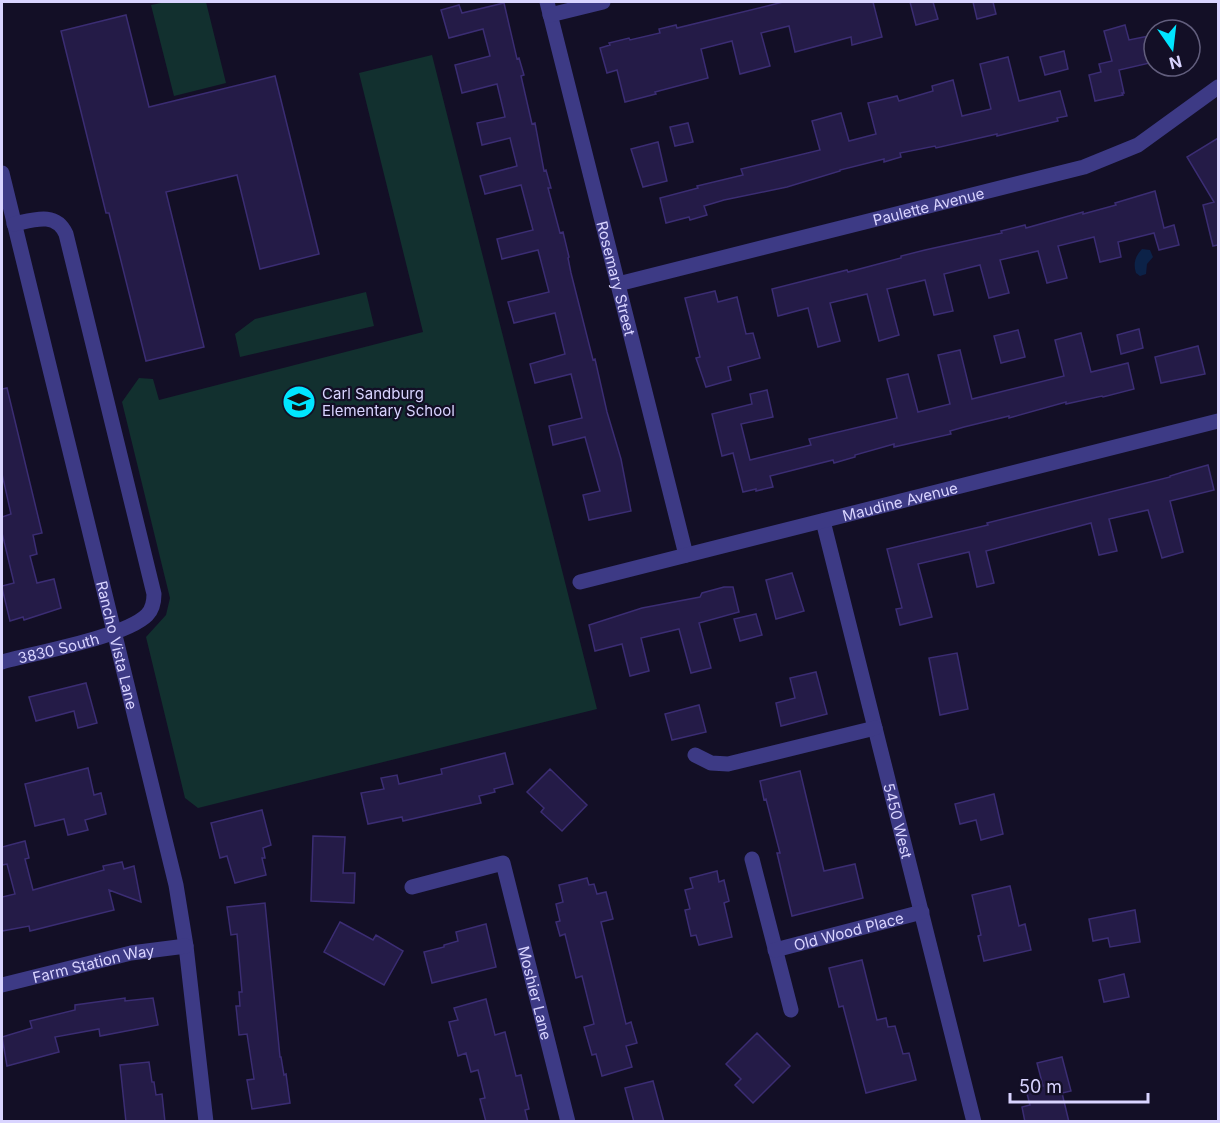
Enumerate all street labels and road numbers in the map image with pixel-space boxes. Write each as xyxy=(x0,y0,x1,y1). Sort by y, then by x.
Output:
street label: Paulette Avenue xyxy=(871,183,986,229)
street label: Rosemary Street xyxy=(593,219,640,338)
street label: Maudine Avenue xyxy=(840,478,960,525)
street label: Rancho Vista Lane xyxy=(93,579,142,711)
street label: 3830 South xyxy=(16,629,101,667)
street label: 5450 West xyxy=(880,781,917,861)
street label: Old Wood Place xyxy=(792,908,906,954)
street label: Farm Station Way xyxy=(30,941,156,987)
street label: Moshier Lane xyxy=(515,944,557,1042)

